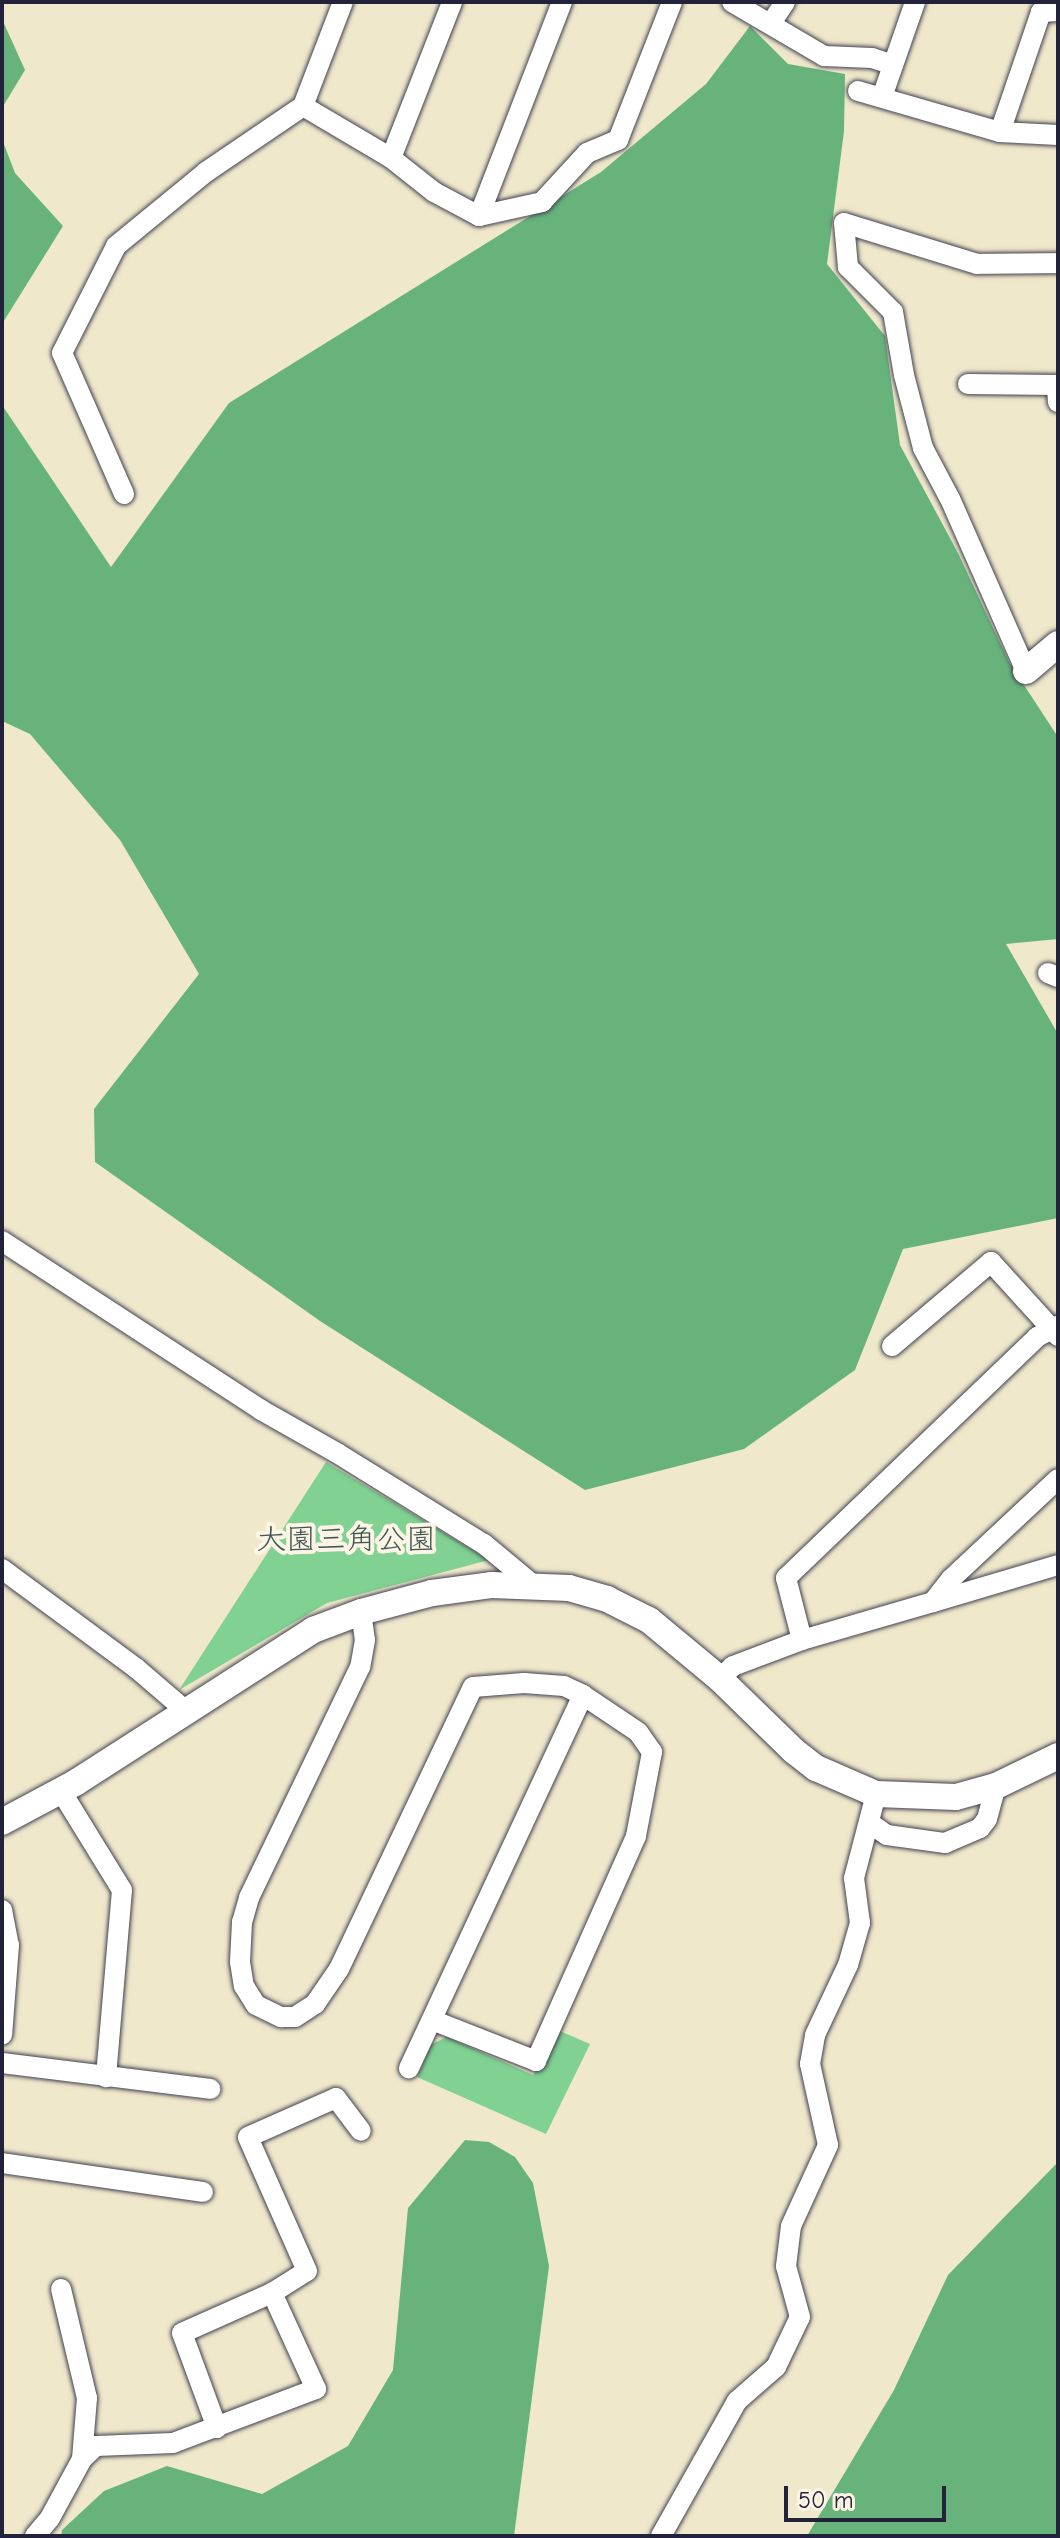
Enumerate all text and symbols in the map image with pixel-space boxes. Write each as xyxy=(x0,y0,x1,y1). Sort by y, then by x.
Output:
park label: 大園三角公園 xyxy=(256,1522,436,1558)
scale bar xyxy=(788,2470,950,2520)
text: 50 m xyxy=(798,2486,854,2514)

